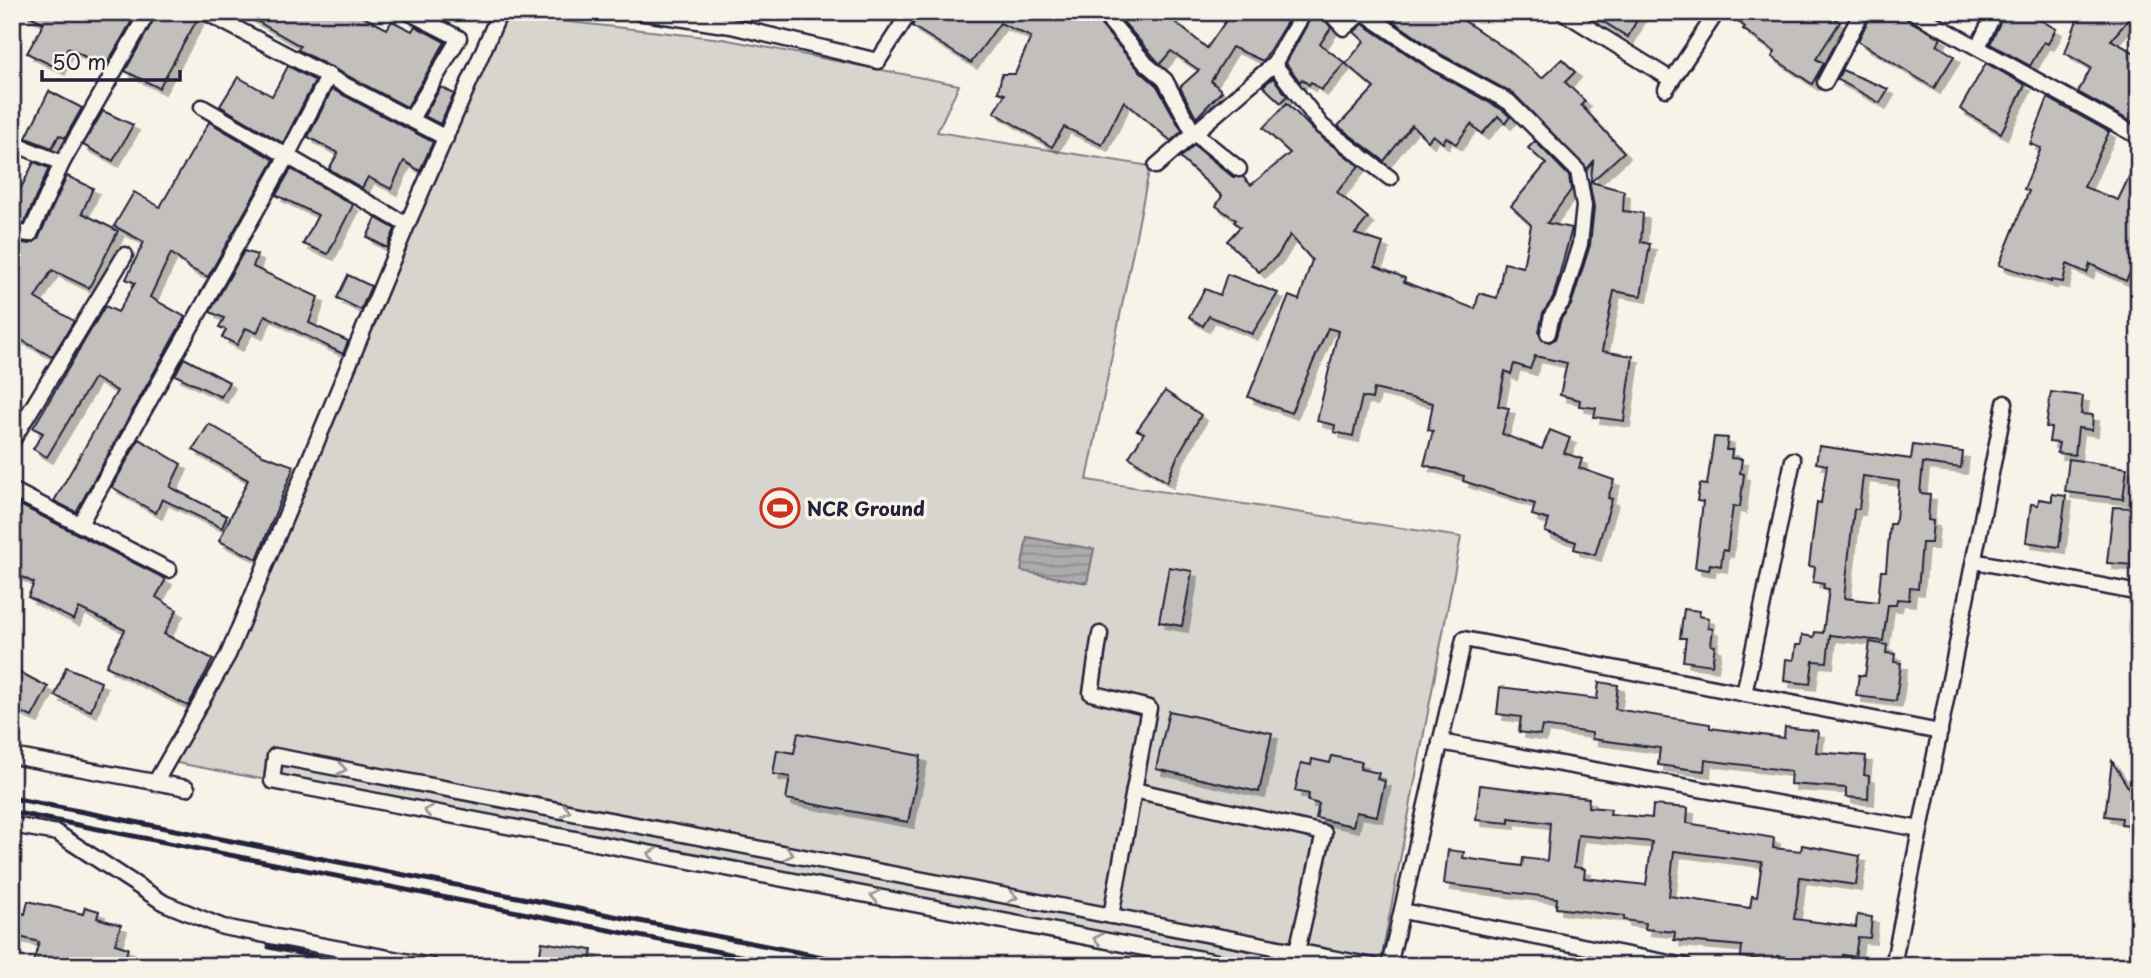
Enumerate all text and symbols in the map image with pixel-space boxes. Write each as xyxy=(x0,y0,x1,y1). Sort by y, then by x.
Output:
scale bar xyxy=(42,38,180,82)
text: 50 m xyxy=(52,45,106,77)
sports icon: NCR Ground xyxy=(759,487,801,529)
place label: NCR Ground xyxy=(807,494,925,522)
one-way arrow xyxy=(336,760,348,775)
one-way arrow xyxy=(560,803,572,818)
one-way arrow xyxy=(422,804,434,819)
one-way arrow xyxy=(783,846,795,861)
one-way arrow xyxy=(646,847,658,862)
one-way arrow xyxy=(1007,889,1019,904)
one-way arrow xyxy=(869,890,881,905)
one-way arrow xyxy=(1092,932,1104,947)

